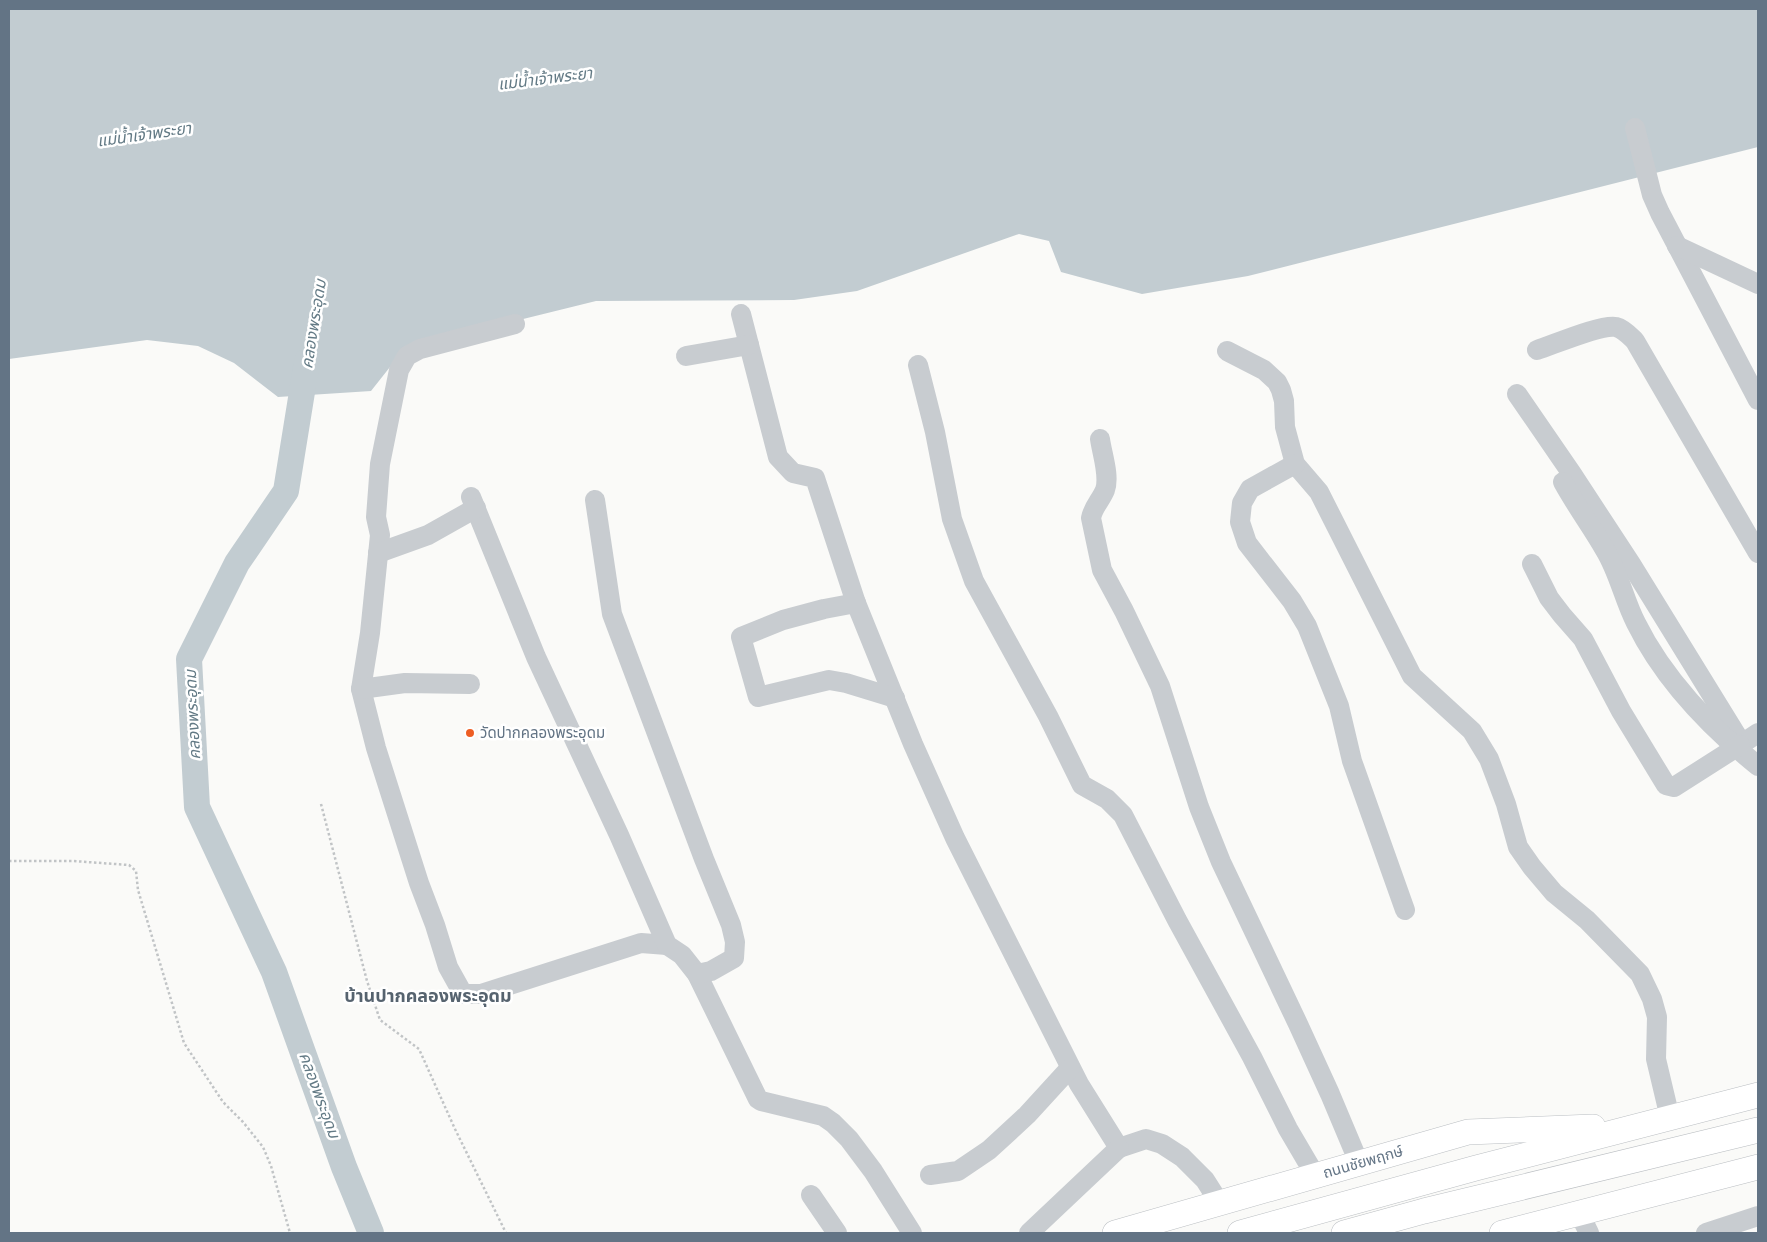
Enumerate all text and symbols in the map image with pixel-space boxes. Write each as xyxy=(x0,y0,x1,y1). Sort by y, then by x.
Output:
water label: แม่น้ำเจ้าพระยา xyxy=(497,61,595,95)
water label: แม่น้ำเจ้าพระยา xyxy=(96,116,194,151)
water label: คลองพระอุดม xyxy=(295,277,331,370)
water label: คลองพระอุดม xyxy=(179,668,205,760)
place label: วัดปากคลองพระอุดม xyxy=(480,722,605,743)
marker: วัดปากคลองพระอุดม xyxy=(464,727,476,739)
district label: บ้านปากคลองพระอุดม xyxy=(344,983,512,1007)
water label: คลองพระอุดม xyxy=(294,1049,346,1142)
street label: ถนนชัยพฤกษ์ xyxy=(1320,1140,1406,1183)

